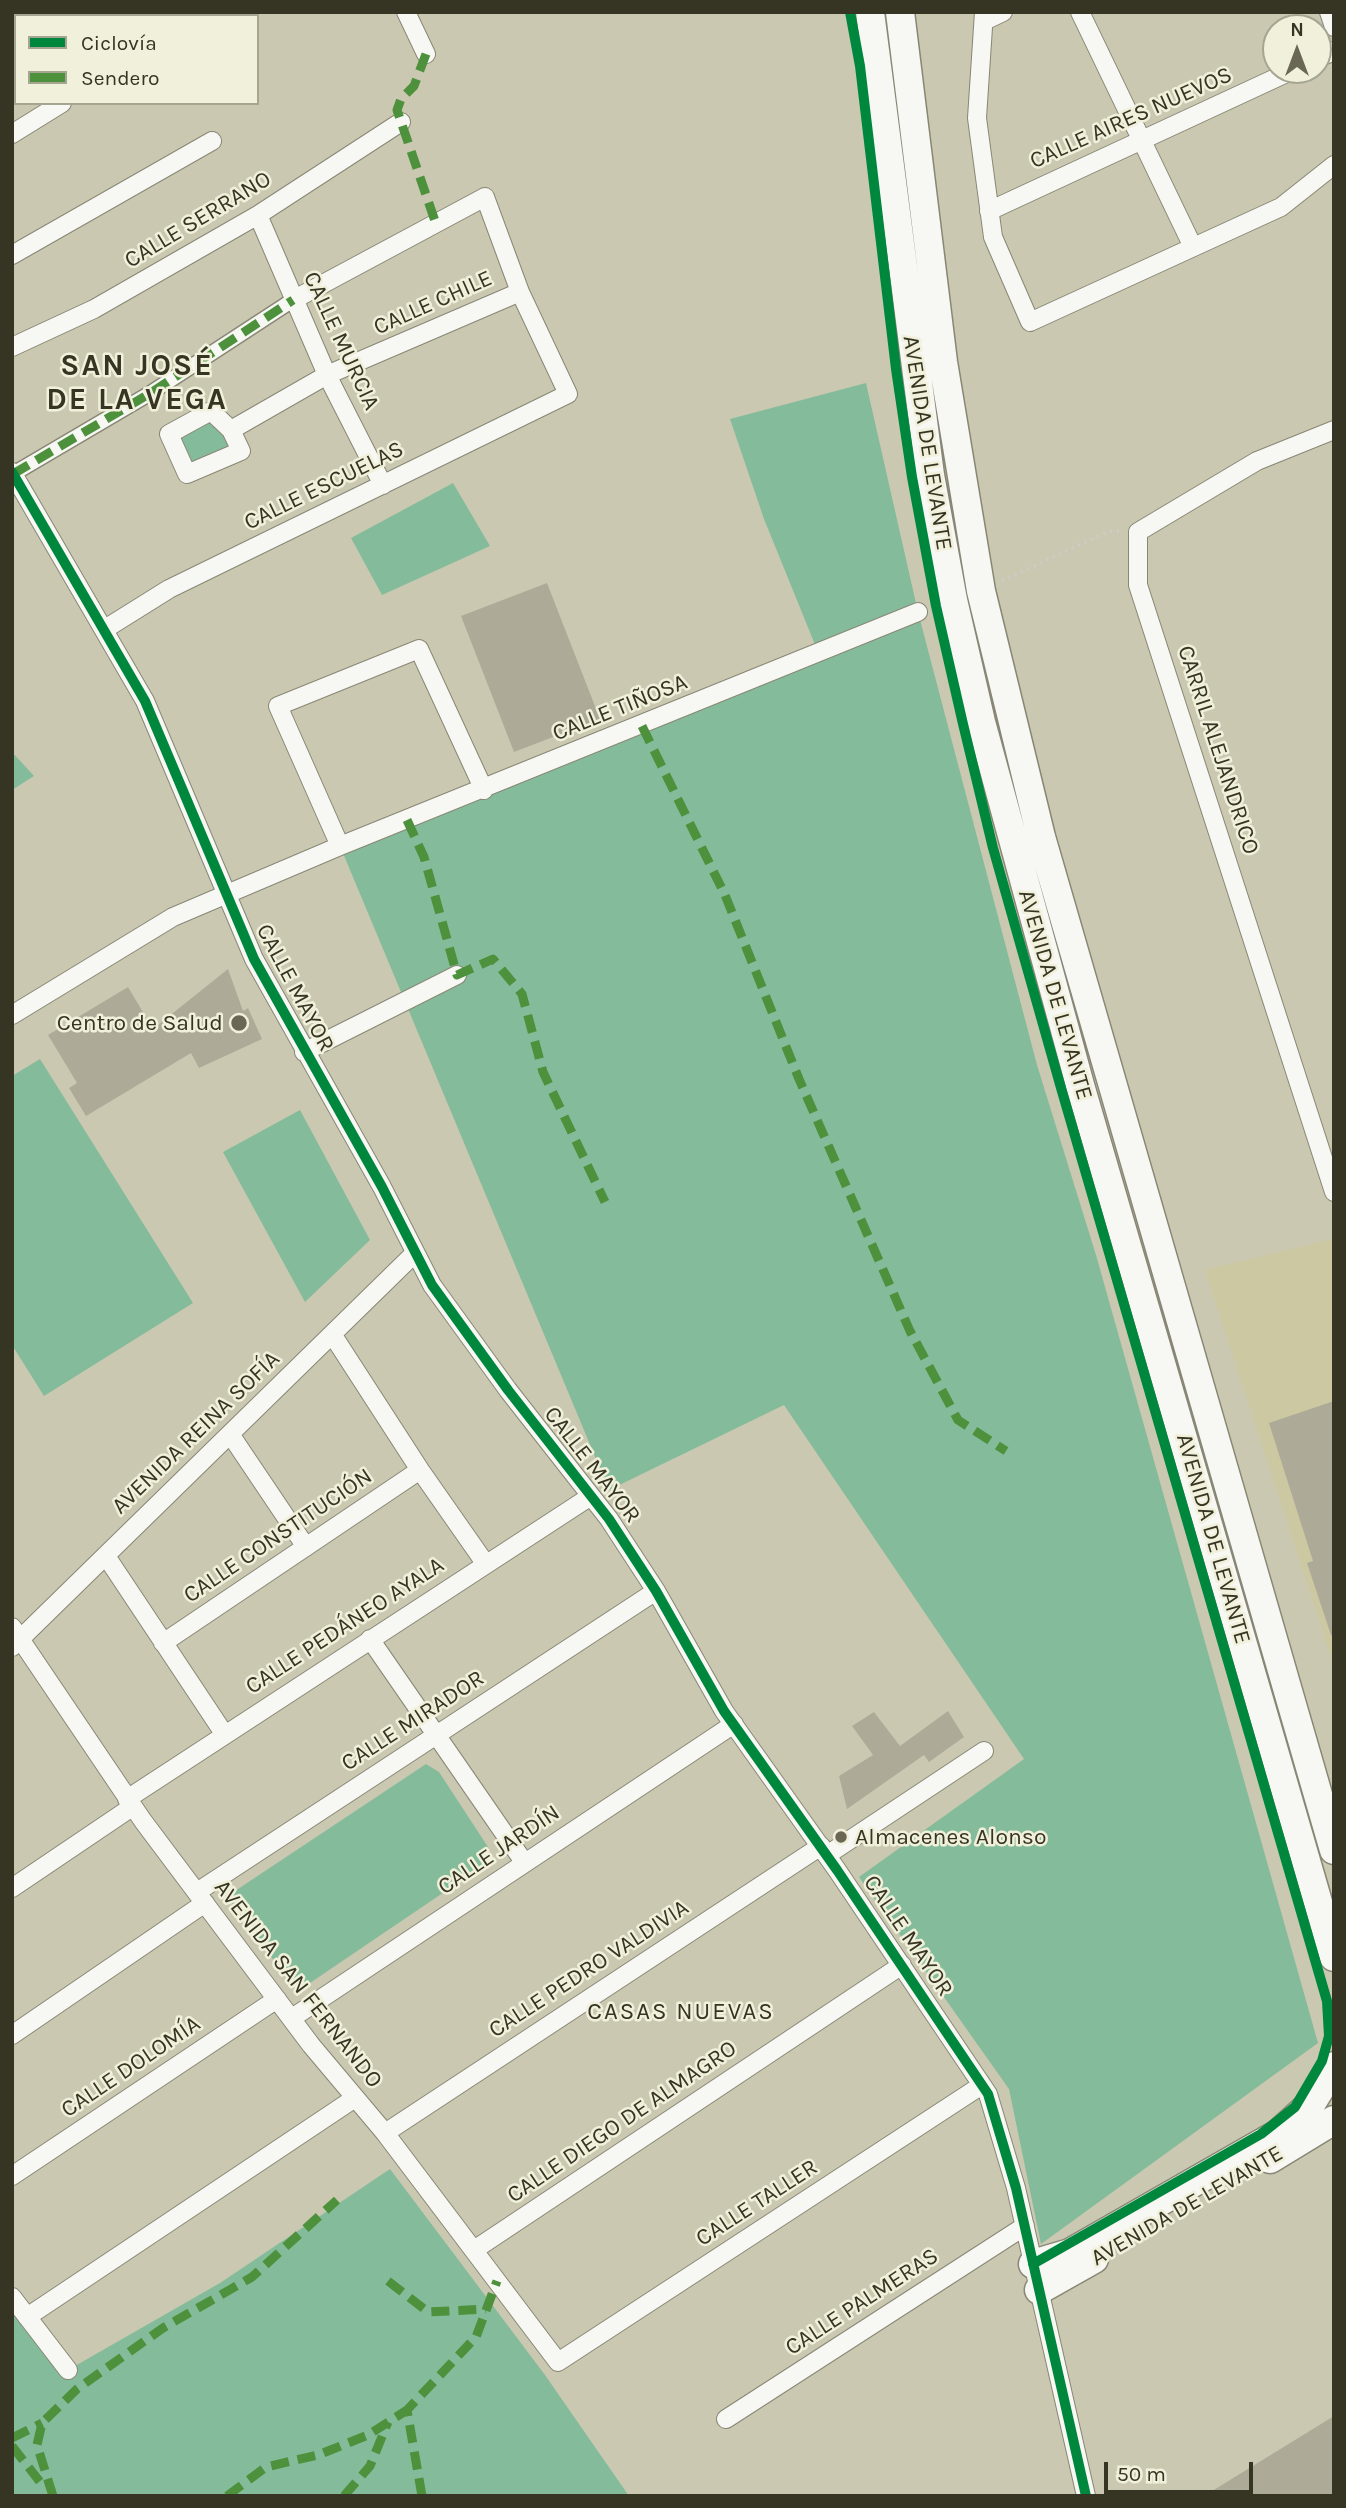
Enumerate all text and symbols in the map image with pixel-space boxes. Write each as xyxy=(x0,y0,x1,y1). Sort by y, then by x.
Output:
legend xyxy=(14,14,259,105)
north arrow xyxy=(1262,14,1332,84)
text: N xyxy=(1290,19,1304,41)
text: Ciclovía xyxy=(81,31,157,55)
street label: CALLE AIRES NUEVOS xyxy=(1026,61,1236,175)
text: Sendero xyxy=(81,66,159,90)
street label: CALLE SERRANO xyxy=(120,165,276,275)
street label: CALLE CHILE xyxy=(369,265,497,341)
street label: CALLE MURCIA xyxy=(297,267,385,415)
street label: AVENIDA DE LEVANTE xyxy=(896,334,958,552)
district label: SAN JOSÉ DE LA VEGA xyxy=(47,348,227,418)
street label: CALLE ESCUELAS xyxy=(240,435,408,537)
street label: CARRIL ALEJANDRICO xyxy=(1171,642,1265,858)
street label: CALLE TIÑOSA xyxy=(549,668,691,748)
street label: AVENIDA DE LEVANTE xyxy=(1012,887,1098,1103)
street label: CALLE MAYOR xyxy=(250,920,340,1056)
place label: Centro de Salud xyxy=(57,1009,223,1037)
marker: Centro de Salud xyxy=(229,1013,249,1033)
street label: AVENIDA REINA SOFÍA xyxy=(106,1346,286,1520)
street label: CALLE MAYOR xyxy=(538,1401,646,1529)
street label: AVENIDA DE LEVANTE xyxy=(1170,1431,1256,1647)
street label: CALLE CONSTITUCIÓN xyxy=(179,1463,377,1609)
street label: CALLE PEDÁNEO AYALA xyxy=(241,1552,449,1700)
street label: CALLE MIRADOR xyxy=(336,1665,490,1777)
street label: CALLE JARDÍN xyxy=(433,1799,565,1901)
place label: Almacenes Alonso xyxy=(855,1823,1047,1851)
marker: Almacenes Alonso xyxy=(833,1829,849,1845)
street label: CALLE MAYOR xyxy=(857,1870,959,2002)
street label: AVENIDA SAN FERNANDO xyxy=(208,1874,388,2094)
street label: CALLE PEDRO VALDIVIA xyxy=(484,1894,694,2044)
district label: CASAS NUEVAS xyxy=(589,1998,773,2026)
street label: CALLE DOLOMÍA xyxy=(56,2010,206,2124)
street label: CALLE DIEGO DE ALMAGRO xyxy=(502,2035,742,2209)
street label: AVENIDA DE LEVANTE xyxy=(1086,2140,1288,2272)
street label: CALLE TALLER xyxy=(691,2153,823,2253)
street label: CALLE PALMERAS xyxy=(780,2242,944,2362)
scale bar xyxy=(1108,2448,1257,2492)
text: 50 m xyxy=(1117,2462,1166,2486)

